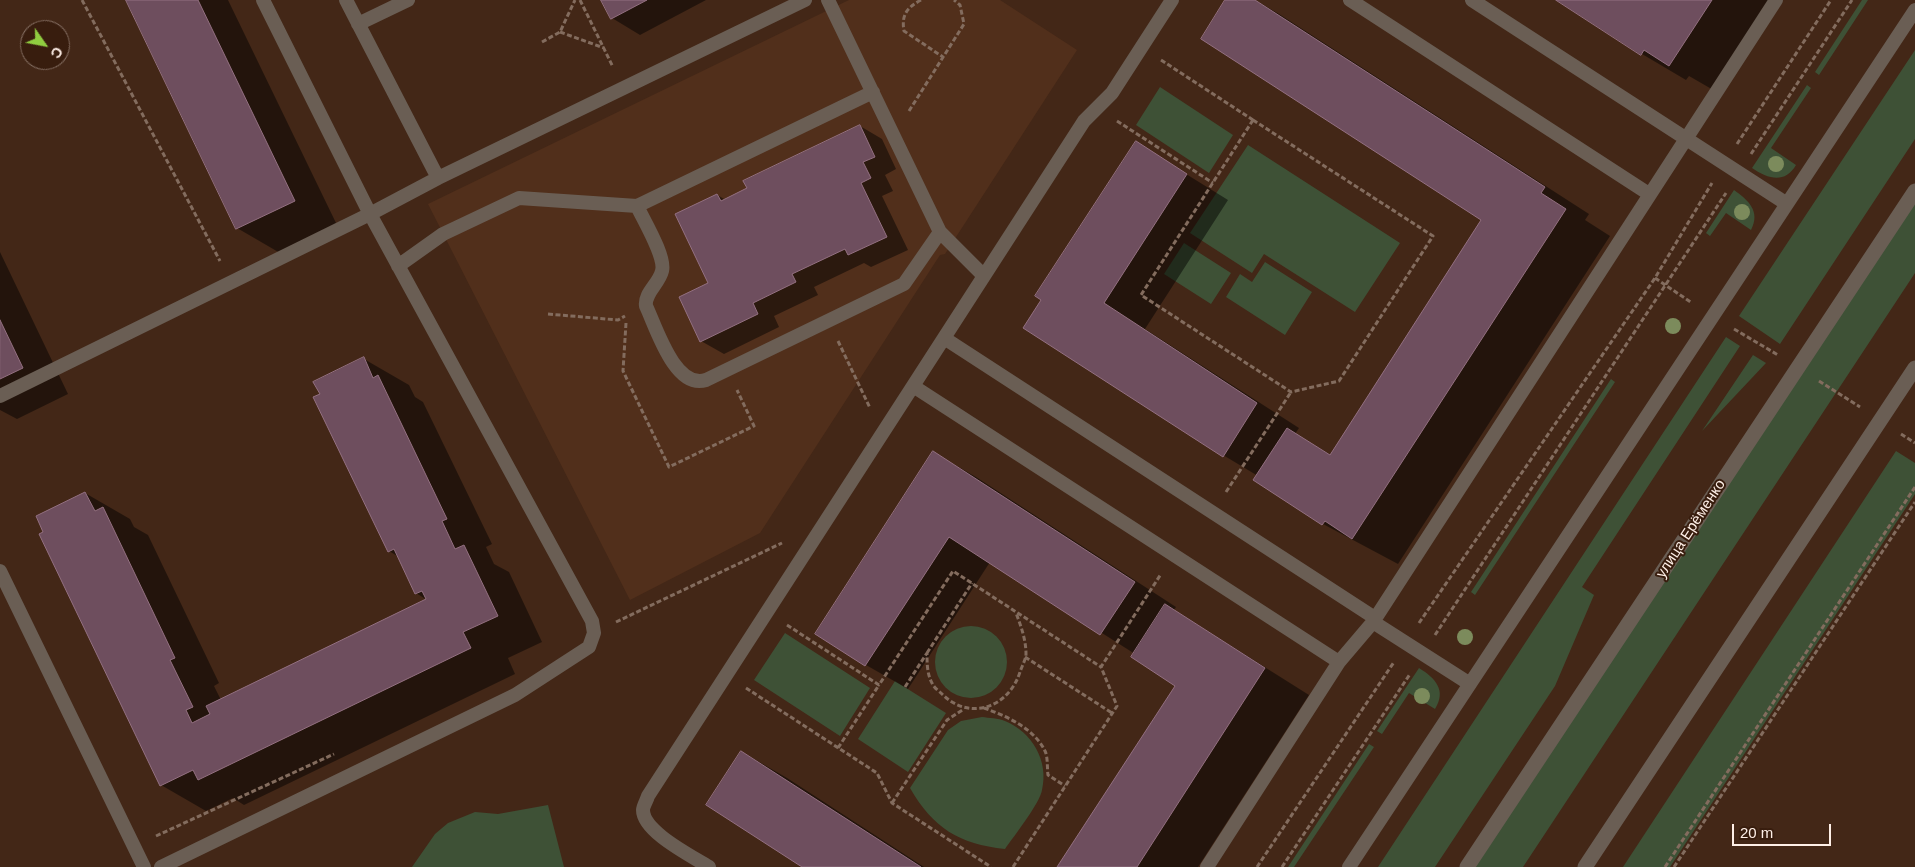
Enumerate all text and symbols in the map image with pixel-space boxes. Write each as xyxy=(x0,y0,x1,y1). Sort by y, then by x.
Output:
north arrow xyxy=(20,20,70,70)
text: С xyxy=(47,44,66,61)
street label: улица Ерёменко xyxy=(1652,476,1730,582)
scale bar xyxy=(1735,814,1834,846)
text: 20 m xyxy=(1740,824,1773,841)

